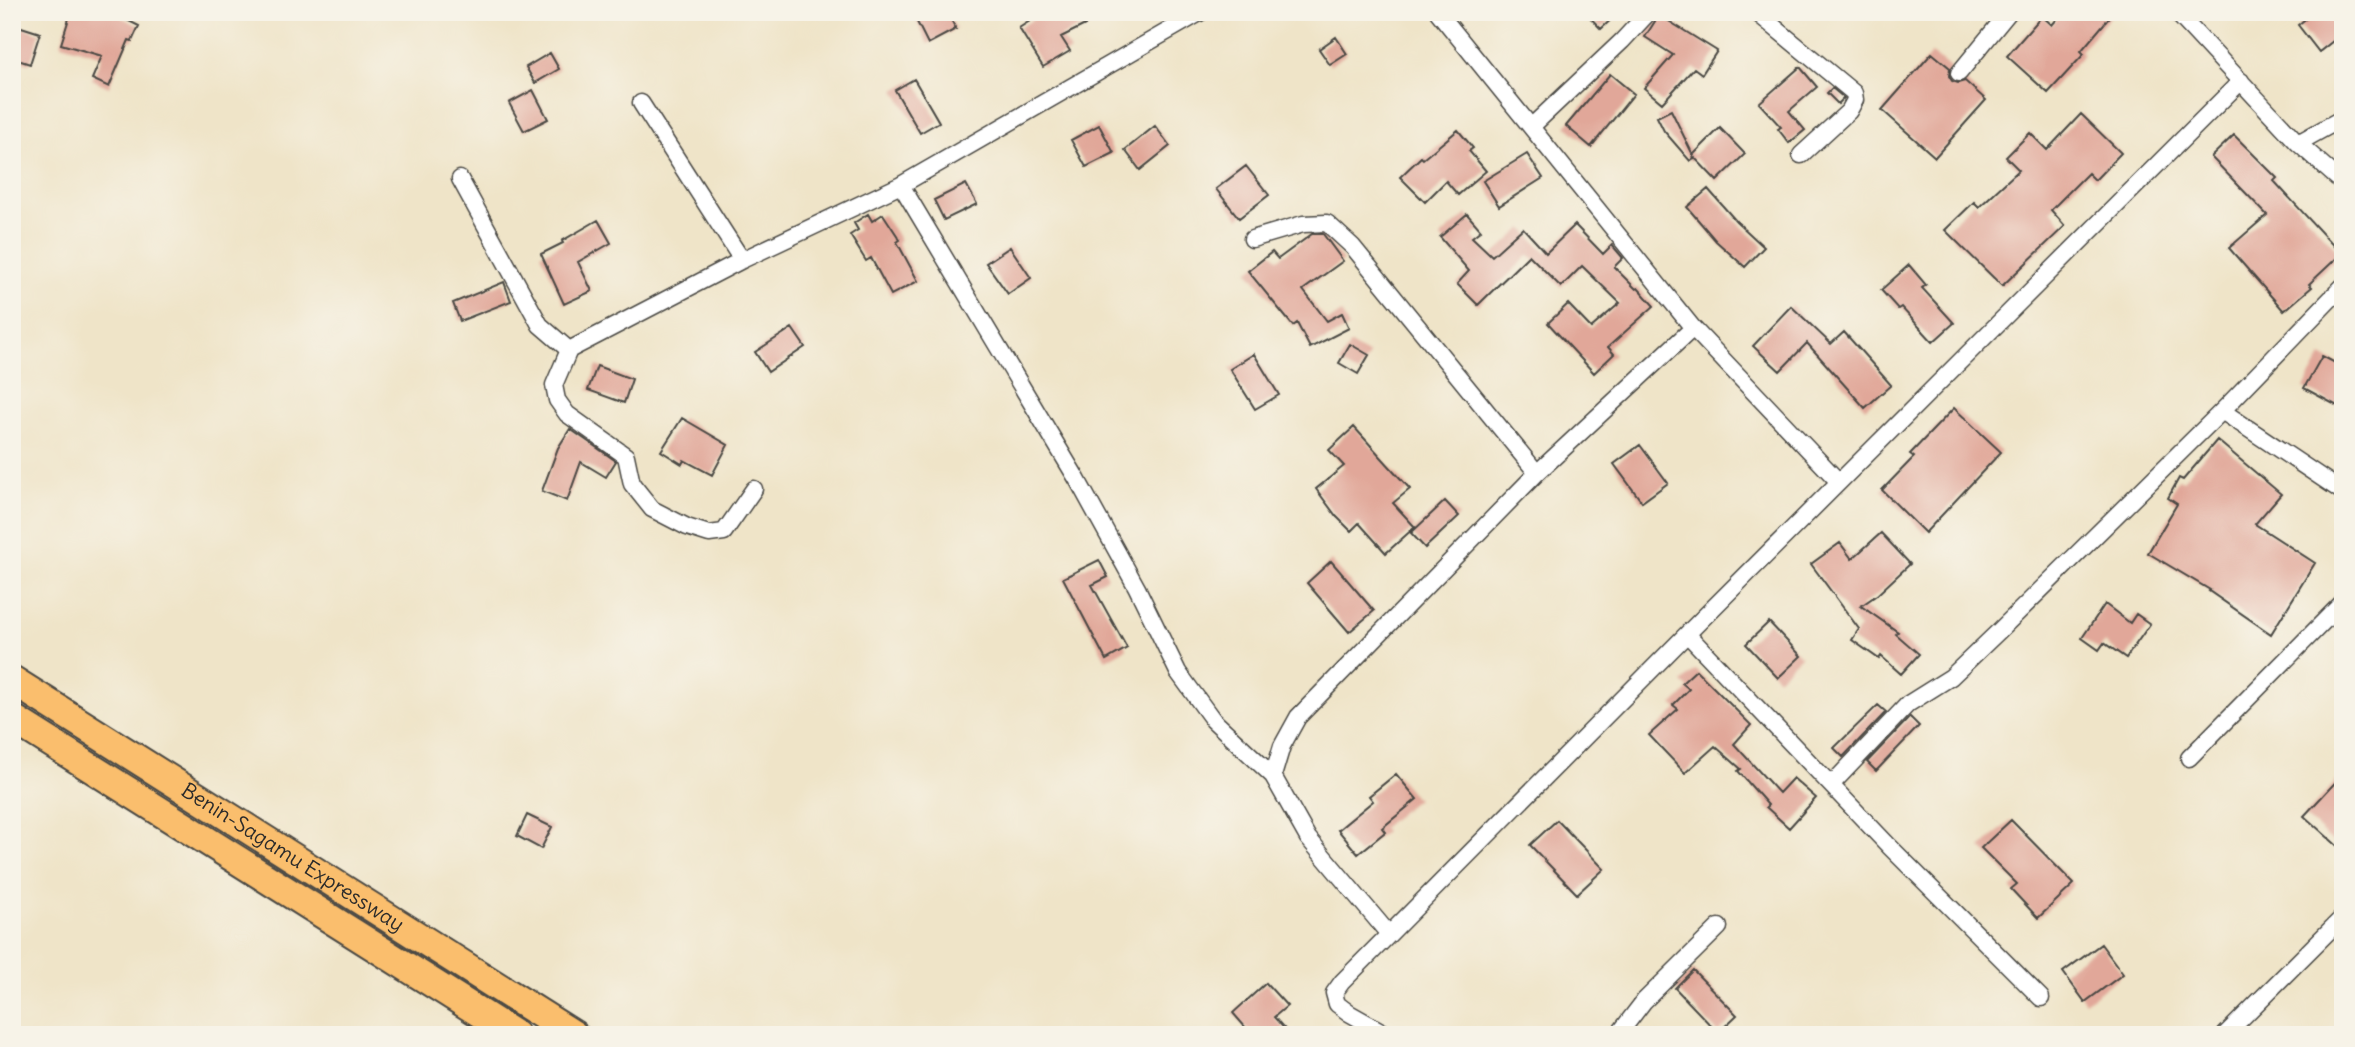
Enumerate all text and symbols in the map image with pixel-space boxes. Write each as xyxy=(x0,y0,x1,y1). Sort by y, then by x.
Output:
street label: Benin-Sagamu Expressway xyxy=(176,776,409,937)

